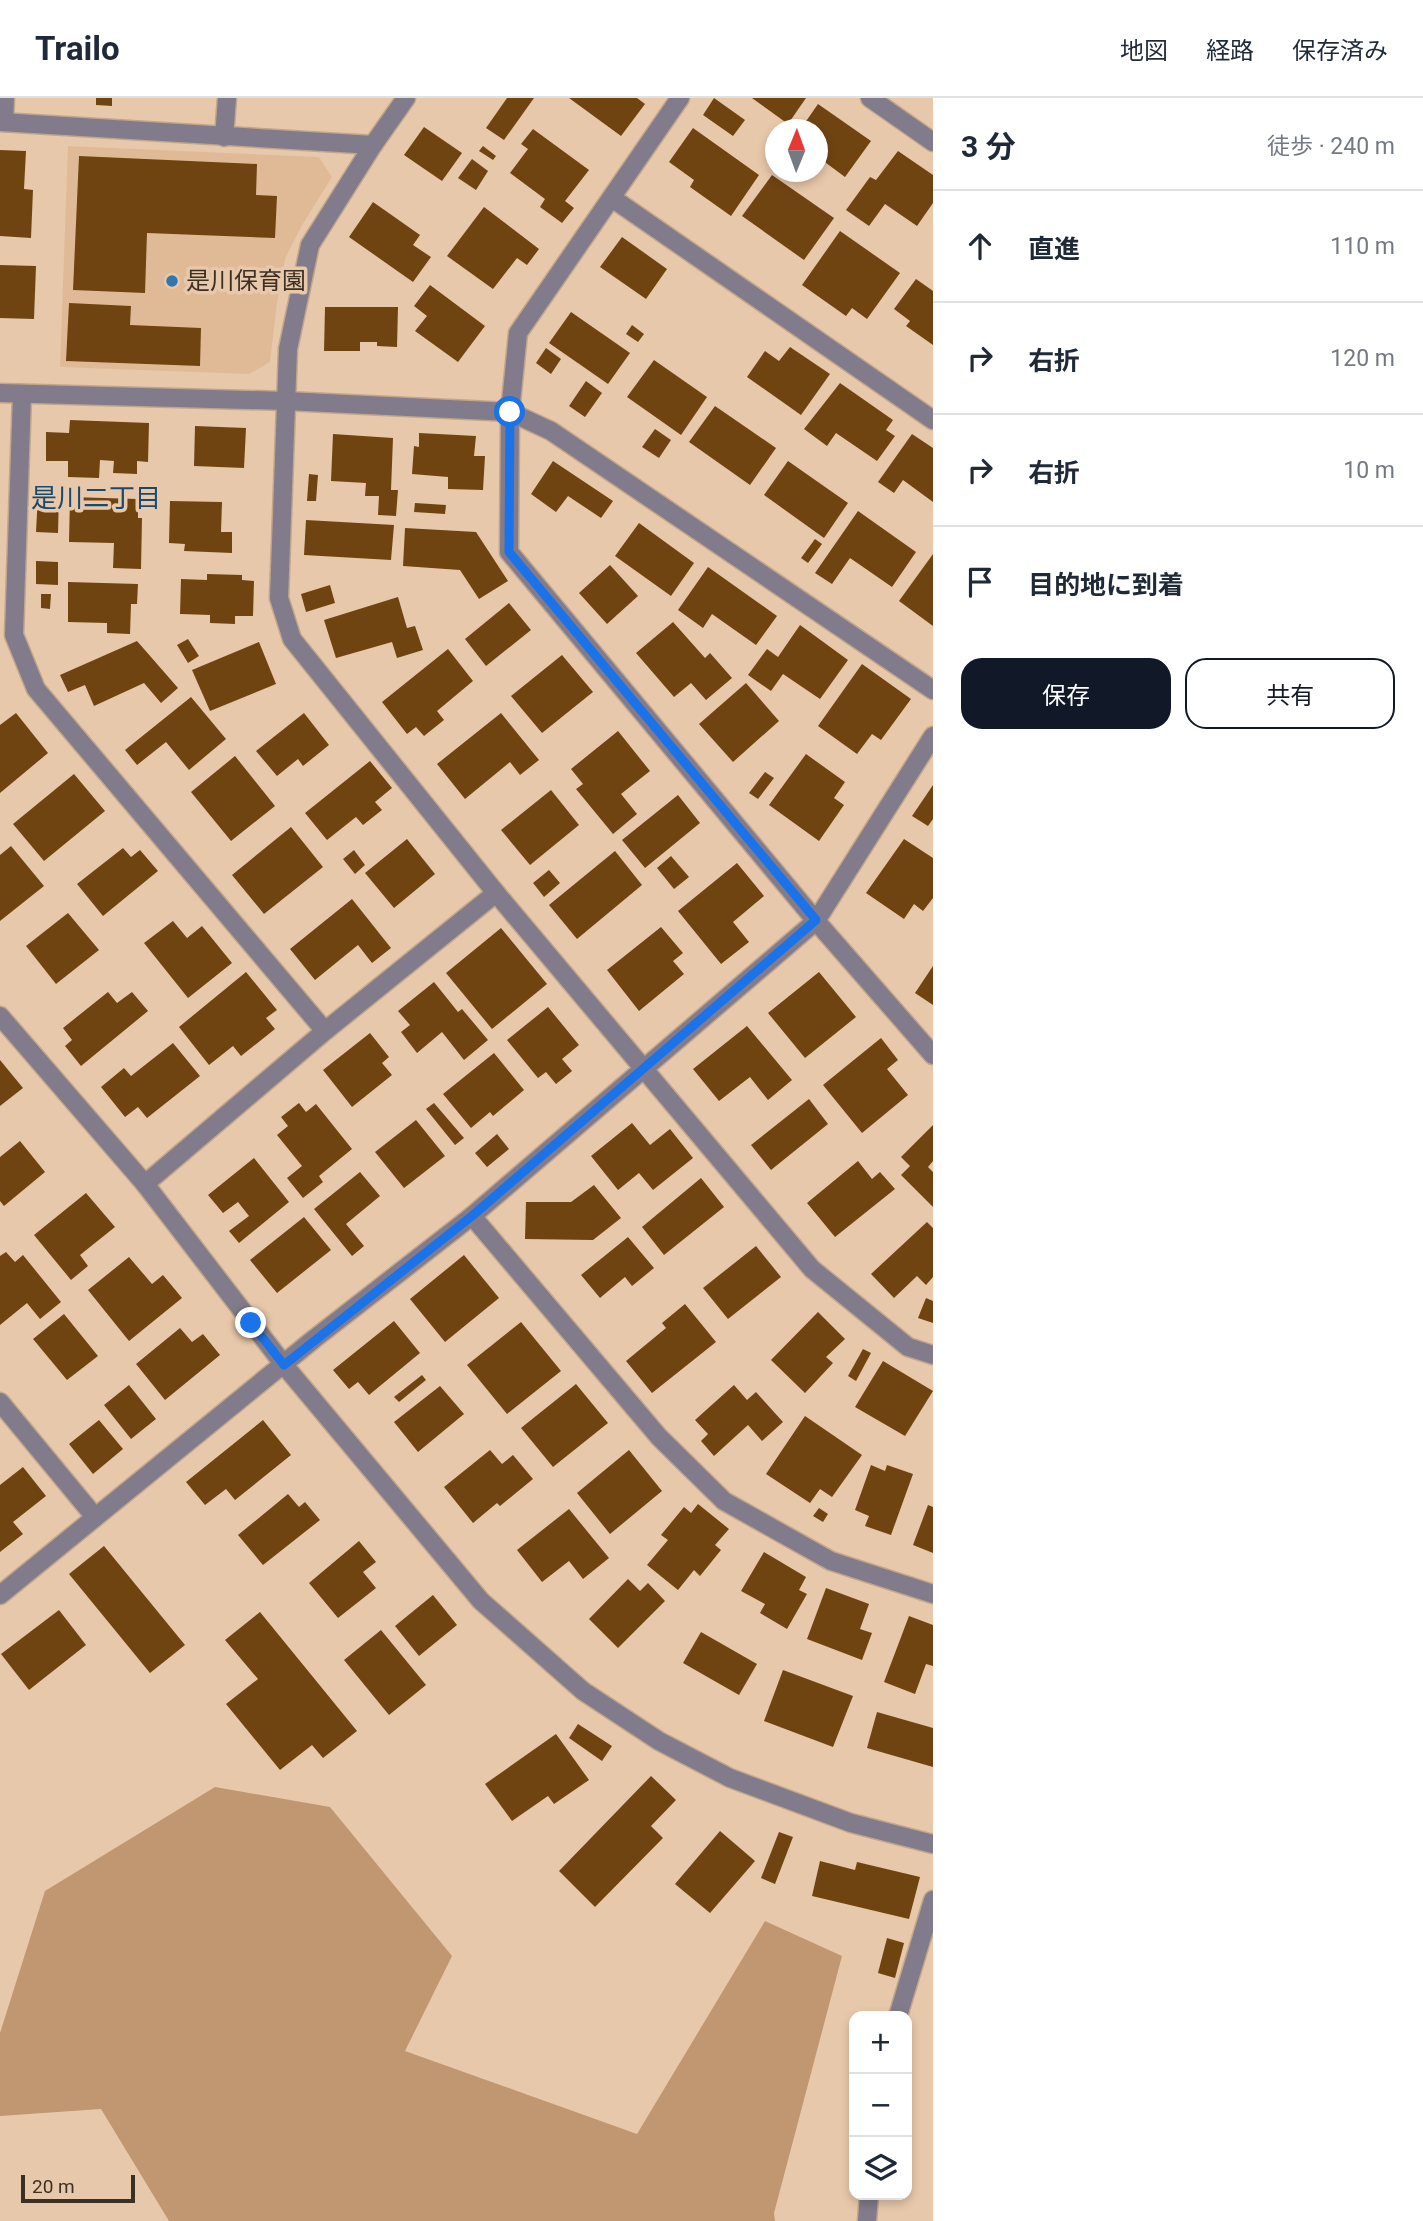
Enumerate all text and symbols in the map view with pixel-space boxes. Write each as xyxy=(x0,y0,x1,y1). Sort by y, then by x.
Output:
text: Trailo xyxy=(35,29,120,68)
text: 地図 xyxy=(1120,37,1168,65)
text: 経路 xyxy=(1206,37,1254,65)
text: 保存済み xyxy=(1292,37,1388,65)
north arrow xyxy=(765,119,828,182)
text: 3 分 xyxy=(961,129,1016,164)
text: 徒歩 · 240 m xyxy=(1267,133,1395,160)
icon: ahead xyxy=(961,227,999,265)
text: 110 m xyxy=(1330,233,1395,260)
text: 直進 xyxy=(1028,234,1080,264)
place label: 是川保育園 xyxy=(186,267,306,295)
marker: 是川保育園 xyxy=(164,273,180,289)
icon: right xyxy=(961,339,999,377)
text: 120 m xyxy=(1330,345,1395,372)
text: 右折 xyxy=(1028,346,1080,376)
route start xyxy=(494,396,525,427)
icon: right xyxy=(961,451,999,489)
text: 10 m xyxy=(1343,457,1395,484)
text: 右折 xyxy=(1028,458,1080,488)
district label: 是川二丁目 xyxy=(31,483,161,513)
icon: arrive xyxy=(961,563,999,601)
text: 目的地に到着 xyxy=(1028,570,1184,600)
button: 保存 xyxy=(961,658,1171,729)
button: 共有 xyxy=(1185,658,1395,729)
route end xyxy=(235,1307,266,1338)
map controls xyxy=(849,2011,912,2200)
button: + xyxy=(849,2011,912,2074)
button: − xyxy=(849,2074,912,2137)
button: layers xyxy=(849,2137,912,2200)
scale bar xyxy=(21,2172,135,2204)
text: 20 m xyxy=(32,2175,75,2198)

